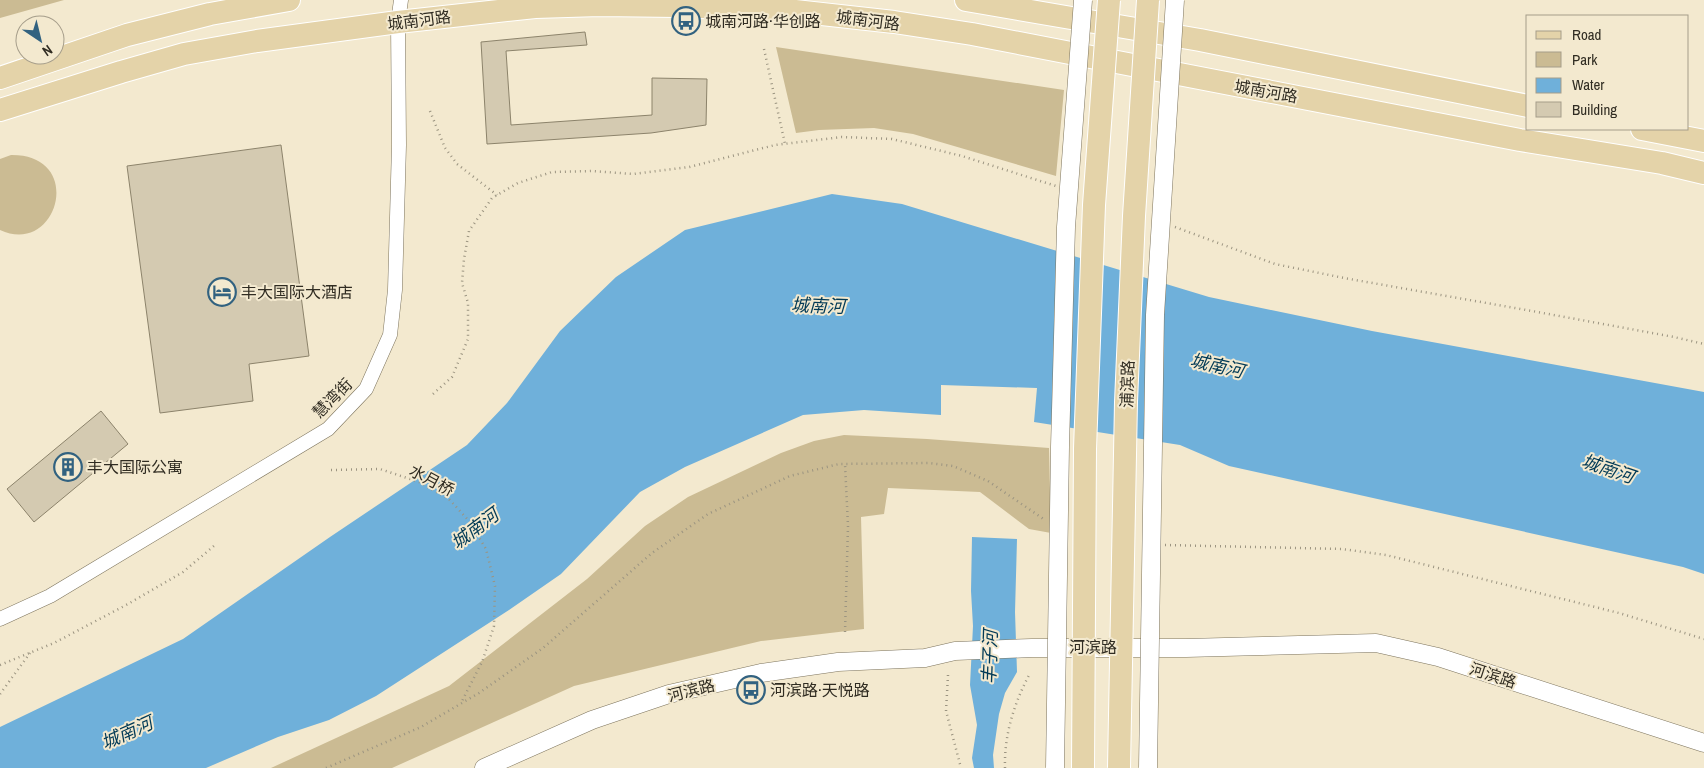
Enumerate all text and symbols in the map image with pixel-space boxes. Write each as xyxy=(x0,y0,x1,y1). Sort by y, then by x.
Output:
street label: 城南河路 xyxy=(386,5,452,35)
street label: 城南河路 xyxy=(835,5,901,35)
bus stop icon: 城南河路·华创路 xyxy=(671,6,701,36)
place label: 城南河路·华创路 xyxy=(705,10,821,32)
north arrow xyxy=(15,15,65,65)
legend xyxy=(1526,15,1689,130)
text: Road xyxy=(1572,24,1601,45)
text: N xyxy=(39,41,56,60)
text: Park xyxy=(1572,49,1598,70)
text: Water xyxy=(1572,74,1604,95)
street label: 城南河路 xyxy=(1233,75,1299,107)
text: Building xyxy=(1572,99,1617,120)
hotel icon: 丰大国际大酒店 xyxy=(207,277,237,307)
place label: 丰大国际大酒店 xyxy=(241,281,353,303)
water label: 城南河 xyxy=(791,292,848,319)
water label: 城南河 xyxy=(1188,347,1249,384)
street label: 浦滨路 xyxy=(1115,360,1139,408)
street label: 慧湾街 xyxy=(307,373,357,423)
water label: 城南河 xyxy=(1579,448,1641,490)
building icon: 丰大国际公寓 xyxy=(53,452,83,482)
place label: 丰大国际公寓 xyxy=(87,456,183,478)
street label: 水月桥 xyxy=(406,459,458,501)
water label: 城南河 xyxy=(446,501,506,555)
water label: 丰子河 xyxy=(976,627,1003,684)
street label: 河滨路 xyxy=(1069,636,1117,658)
street label: 河滨路 xyxy=(1467,657,1519,693)
street label: 河滨路 xyxy=(665,674,717,706)
bus stop icon: 河滨路·天悦路 xyxy=(736,675,766,705)
place label: 河滨路·天悦路 xyxy=(770,679,870,701)
water label: 城南河 xyxy=(97,709,159,755)

